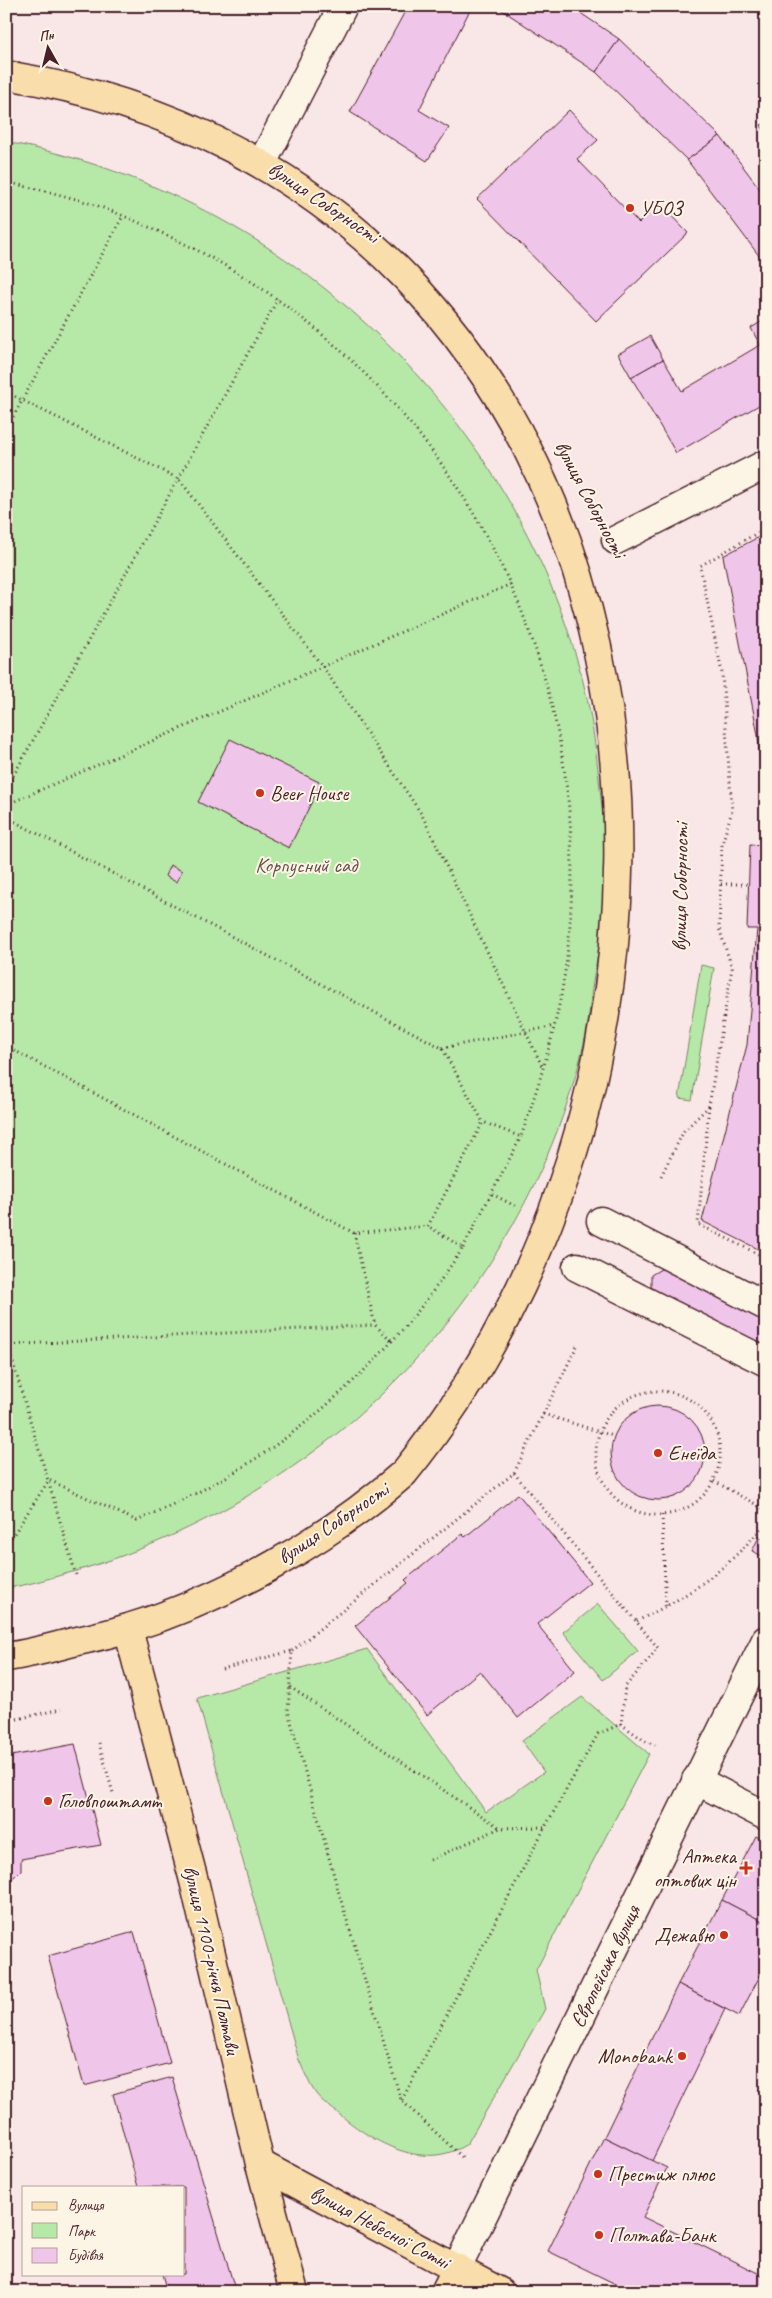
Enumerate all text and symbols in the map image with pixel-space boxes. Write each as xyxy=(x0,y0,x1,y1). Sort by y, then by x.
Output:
north arrow xyxy=(22,22,72,72)
text: Пн xyxy=(38,26,55,45)
street label: вулиця Соборності xyxy=(263,155,387,251)
place label: УБОЗ xyxy=(640,195,685,221)
marker: УБОЗ xyxy=(624,202,636,214)
street label: вулиця Соборності xyxy=(549,436,634,565)
place label: Beer House xyxy=(270,780,349,806)
marker: Beer House xyxy=(254,787,266,799)
street label: вулиця Соборності xyxy=(666,819,694,952)
park label: Корпусний сад xyxy=(255,852,359,878)
place label: Енеїда xyxy=(668,1440,717,1466)
marker: Енеїда xyxy=(652,1447,664,1459)
street label: вулиця Соборності xyxy=(272,1474,396,1570)
place label: Головпоштамт xyxy=(58,1788,162,1814)
marker: Головпоштамт xyxy=(42,1795,54,1807)
place label: Аптека оптових цін xyxy=(654,1843,738,1893)
marker: Аптека оптових цін xyxy=(740,1862,752,1874)
street label: вулиця 1100-річчя Полтави xyxy=(178,1863,247,2058)
street label: Європейська вулиця xyxy=(564,1899,646,2031)
place label: Дежавю xyxy=(655,1922,715,1948)
marker: Дежавю xyxy=(718,1929,730,1941)
place label: Monobank xyxy=(598,2043,674,2069)
marker: Monobank xyxy=(676,2050,688,2062)
place label: Престиж плюс xyxy=(608,2161,716,2187)
marker: Престиж плюс xyxy=(592,2168,604,2180)
street label: вулиця Небесної Сотні xyxy=(306,2179,457,2276)
legend xyxy=(22,2186,185,2276)
text: Вулиця xyxy=(68,2196,105,2215)
text: Парк xyxy=(68,2222,96,2241)
place label: Полтава-Банк xyxy=(609,2222,718,2248)
marker: Полтава-Банк xyxy=(593,2229,605,2241)
text: Будівля xyxy=(68,2246,103,2265)

